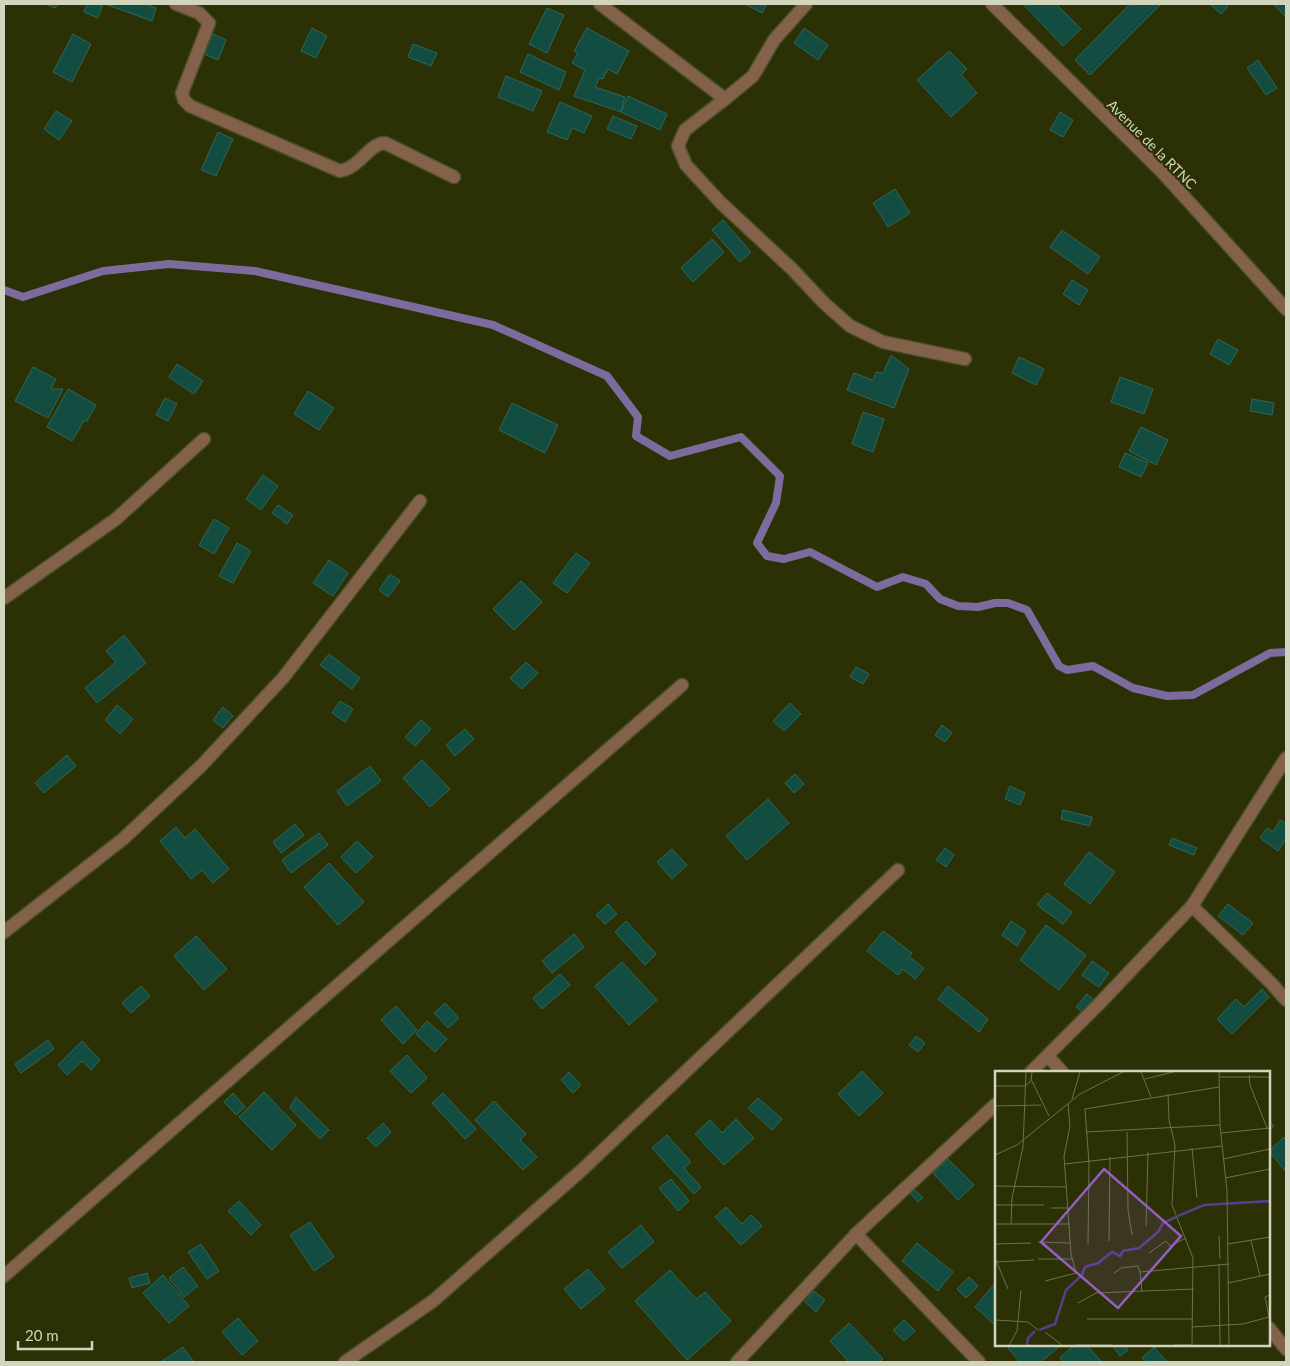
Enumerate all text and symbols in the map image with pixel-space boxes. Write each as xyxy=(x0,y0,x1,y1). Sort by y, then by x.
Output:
street label: Avenue de la RTNC xyxy=(1104,96,1201,193)
inset map xyxy=(995,1071,1270,1346)
scale bar xyxy=(18,1318,91,1350)
text: 20 m xyxy=(25,1326,59,1344)

